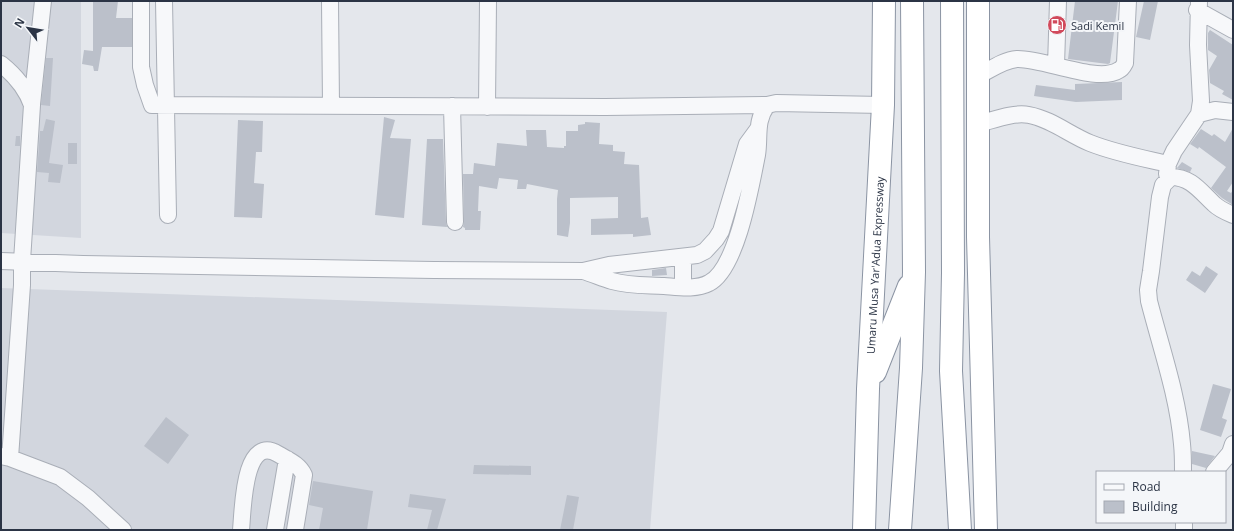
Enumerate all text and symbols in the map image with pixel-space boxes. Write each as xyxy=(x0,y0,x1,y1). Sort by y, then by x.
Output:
north arrow xyxy=(8,8,48,48)
fuel station icon: Sadi Kemil xyxy=(1046,14,1068,36)
text: N xyxy=(10,15,28,30)
place label: Sadi Kemil xyxy=(1071,18,1124,33)
street label: Umaru Musa Yar'Adua Expressway xyxy=(862,175,887,354)
legend xyxy=(1096,471,1226,523)
text: Road xyxy=(1132,478,1161,495)
text: Building xyxy=(1132,498,1178,515)

